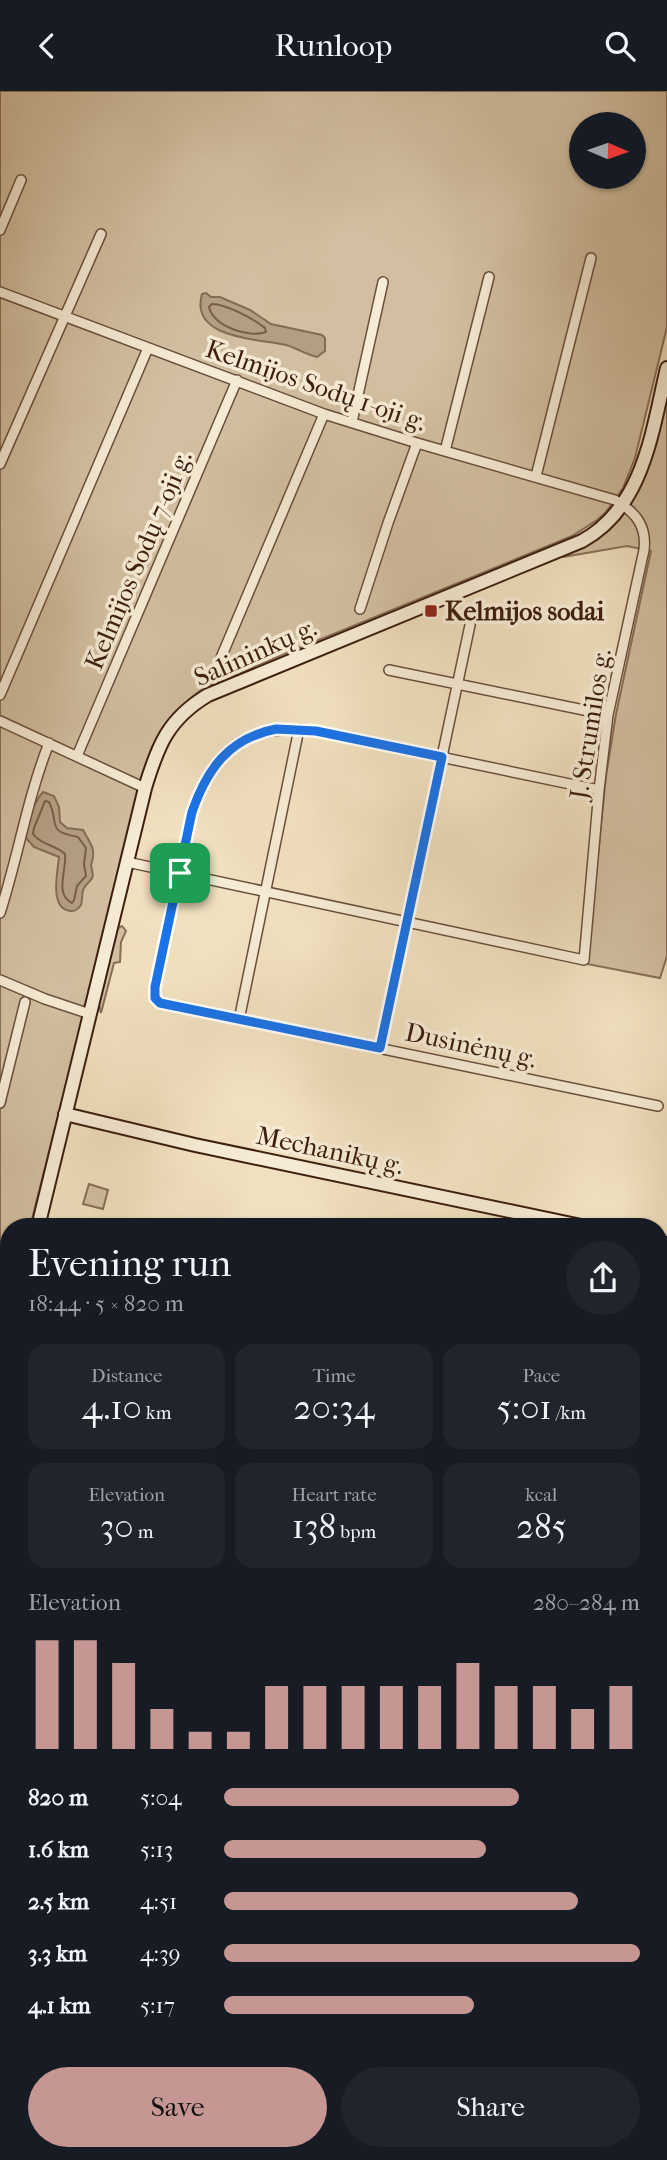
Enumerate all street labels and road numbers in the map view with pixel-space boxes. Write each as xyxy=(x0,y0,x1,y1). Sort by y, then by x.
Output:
street label: Kelmijos Sodų 1-oji g. xyxy=(201,333,430,439)
street label: Kelmijos Sodų 7-oji g. xyxy=(78,446,200,675)
street label: Salininkų g. xyxy=(189,612,322,694)
street label: J. Strumilos g. xyxy=(563,647,618,803)
street label: Dusinėnų g. xyxy=(402,1016,539,1076)
street label: Mechanikų g. xyxy=(253,1120,406,1182)

